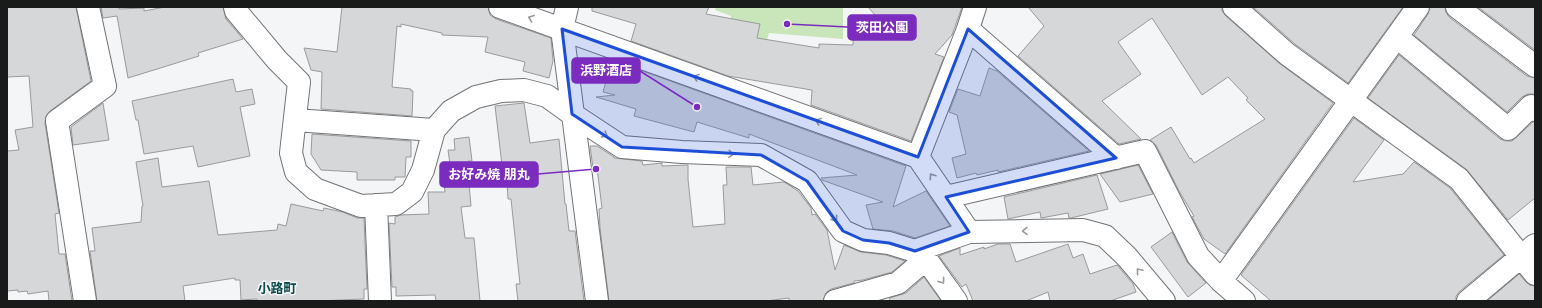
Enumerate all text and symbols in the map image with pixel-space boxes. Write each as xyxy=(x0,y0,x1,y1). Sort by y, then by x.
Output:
one-way arrow xyxy=(527,14,534,23)
callout: 茨田公園 xyxy=(848,15,916,40)
text: 茨田公園 xyxy=(856,20,908,36)
callout: 浜野酒店 xyxy=(572,58,640,83)
text: 浜野酒店 xyxy=(580,63,632,79)
one-way arrow xyxy=(692,74,699,82)
one-way arrow xyxy=(815,118,822,126)
one-way arrow xyxy=(601,131,608,138)
one-way arrow xyxy=(728,149,734,158)
callout: お好み焼 朋丸 xyxy=(440,162,538,187)
text: お好み焼 朋丸 xyxy=(448,167,530,183)
one-way arrow xyxy=(930,174,937,181)
one-way arrow xyxy=(830,215,837,222)
one-way arrow xyxy=(1022,227,1028,235)
one-way arrow xyxy=(1136,268,1143,276)
one-way arrow xyxy=(937,276,944,283)
district label: 小路町 xyxy=(257,281,297,297)

